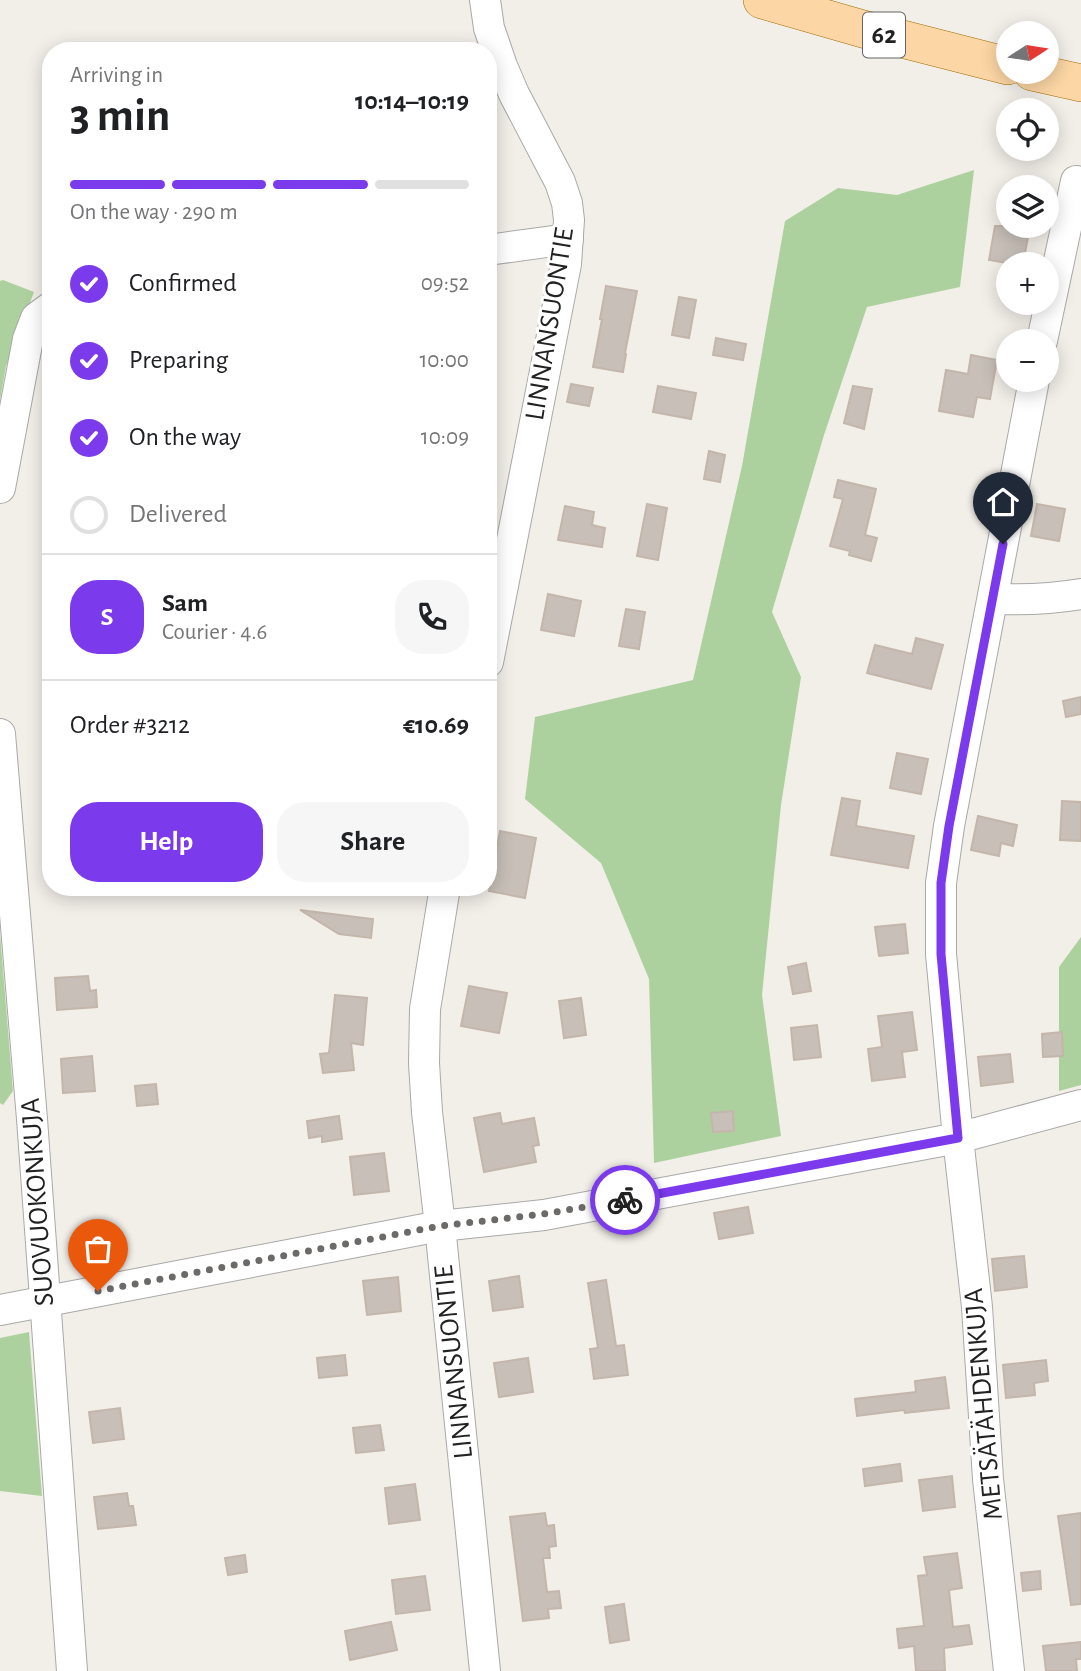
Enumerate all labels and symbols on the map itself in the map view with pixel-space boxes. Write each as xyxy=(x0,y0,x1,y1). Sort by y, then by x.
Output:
road number: 62 xyxy=(863,12,905,58)
north arrow xyxy=(996,21,1059,84)
street label: LINNANSUONTIE xyxy=(521,226,579,422)
pin xyxy=(973,472,1033,544)
street label: SUOVUOKONKUJA xyxy=(17,1097,59,1307)
courier xyxy=(590,1165,660,1235)
pin xyxy=(68,1219,128,1291)
street label: LINNANSUONTIE xyxy=(430,1264,478,1460)
street label: METSÄTÄHDENKUJA xyxy=(958,1287,1008,1521)

